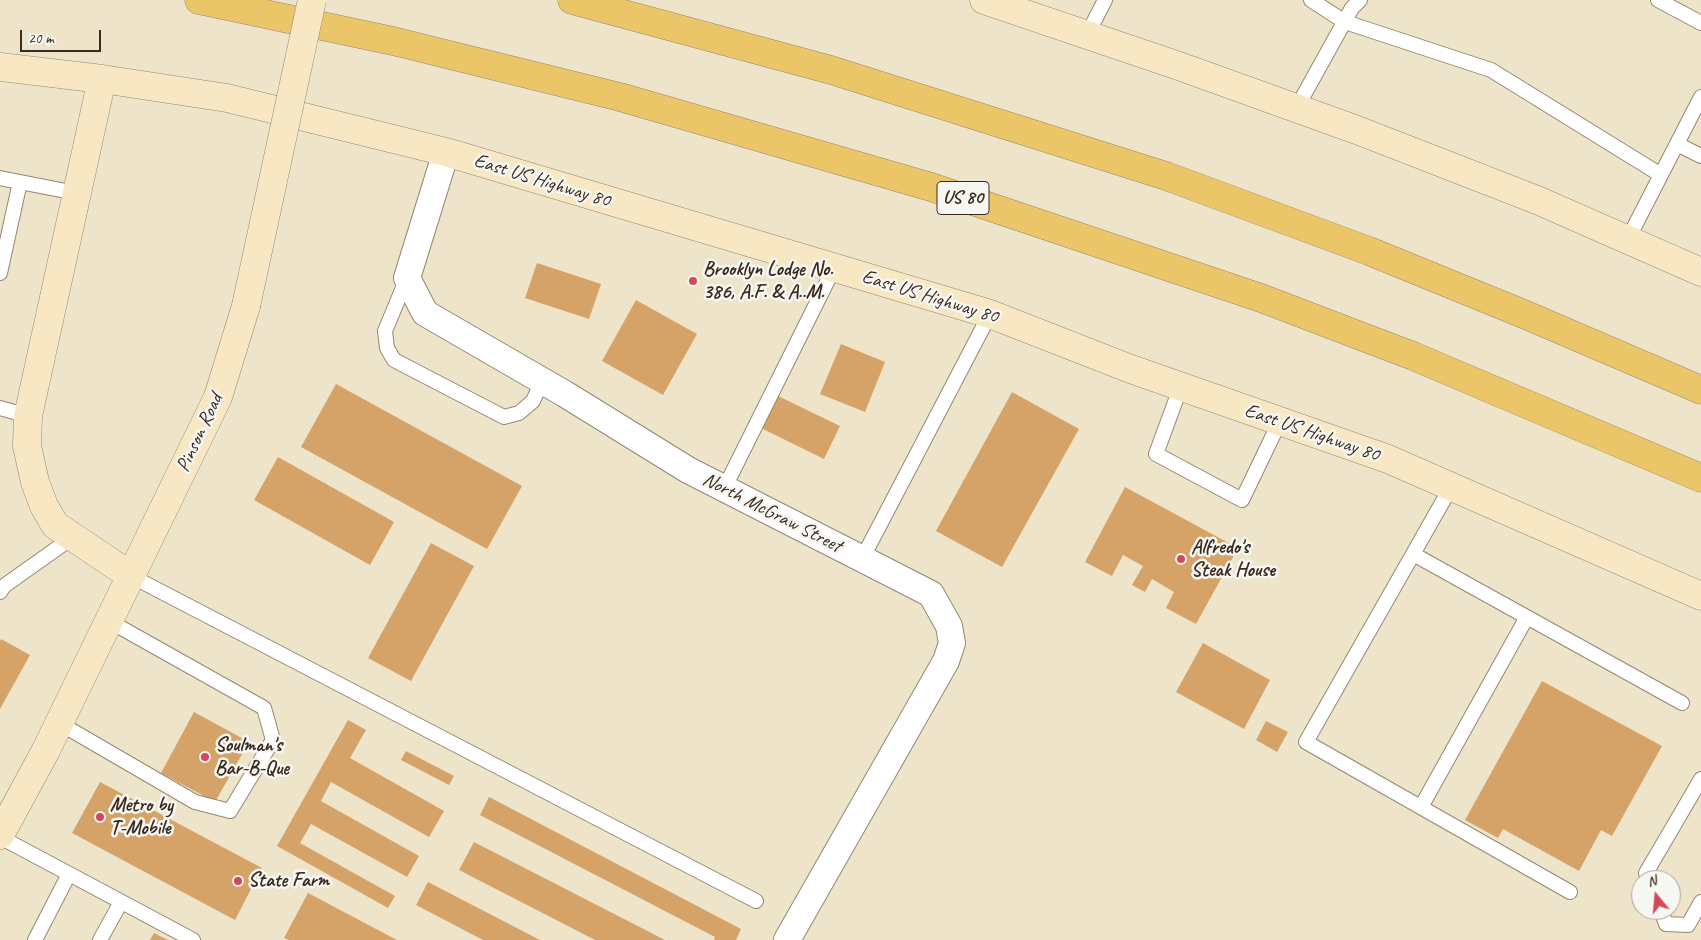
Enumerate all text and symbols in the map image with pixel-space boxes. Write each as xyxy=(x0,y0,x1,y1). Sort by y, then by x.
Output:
scale bar xyxy=(22,20,104,52)
text: 20 m xyxy=(28,29,54,48)
street label: East US Highway 80 xyxy=(471,149,613,213)
road number: US 80 xyxy=(937,182,989,214)
place label: Brooklyn Lodge No. 386, A.F. & A..M. xyxy=(703,258,833,305)
street label: East US Highway 80 xyxy=(859,265,1001,329)
marker: Brooklyn Lodge No. 386, A.F. & A..M. xyxy=(687,275,699,287)
street label: Pinson Road xyxy=(171,390,229,476)
street label: East US Highway 80 xyxy=(1241,399,1383,467)
street label: North McGraw Street xyxy=(698,468,846,558)
place label: Alfredo's Steak House xyxy=(1191,536,1275,583)
marker: Alfredo's Steak House xyxy=(1175,553,1187,565)
place label: Soulman's Bar-B-Que xyxy=(215,734,289,781)
marker: Soulman's Bar-B-Que xyxy=(199,751,211,763)
place label: Metro by T-Mobile xyxy=(110,794,173,841)
marker: Metro by T-Mobile xyxy=(94,811,106,823)
place label: State Farm xyxy=(248,869,329,893)
north arrow xyxy=(1631,870,1681,920)
text: N xyxy=(1645,872,1658,891)
marker: State Farm xyxy=(232,875,244,887)

